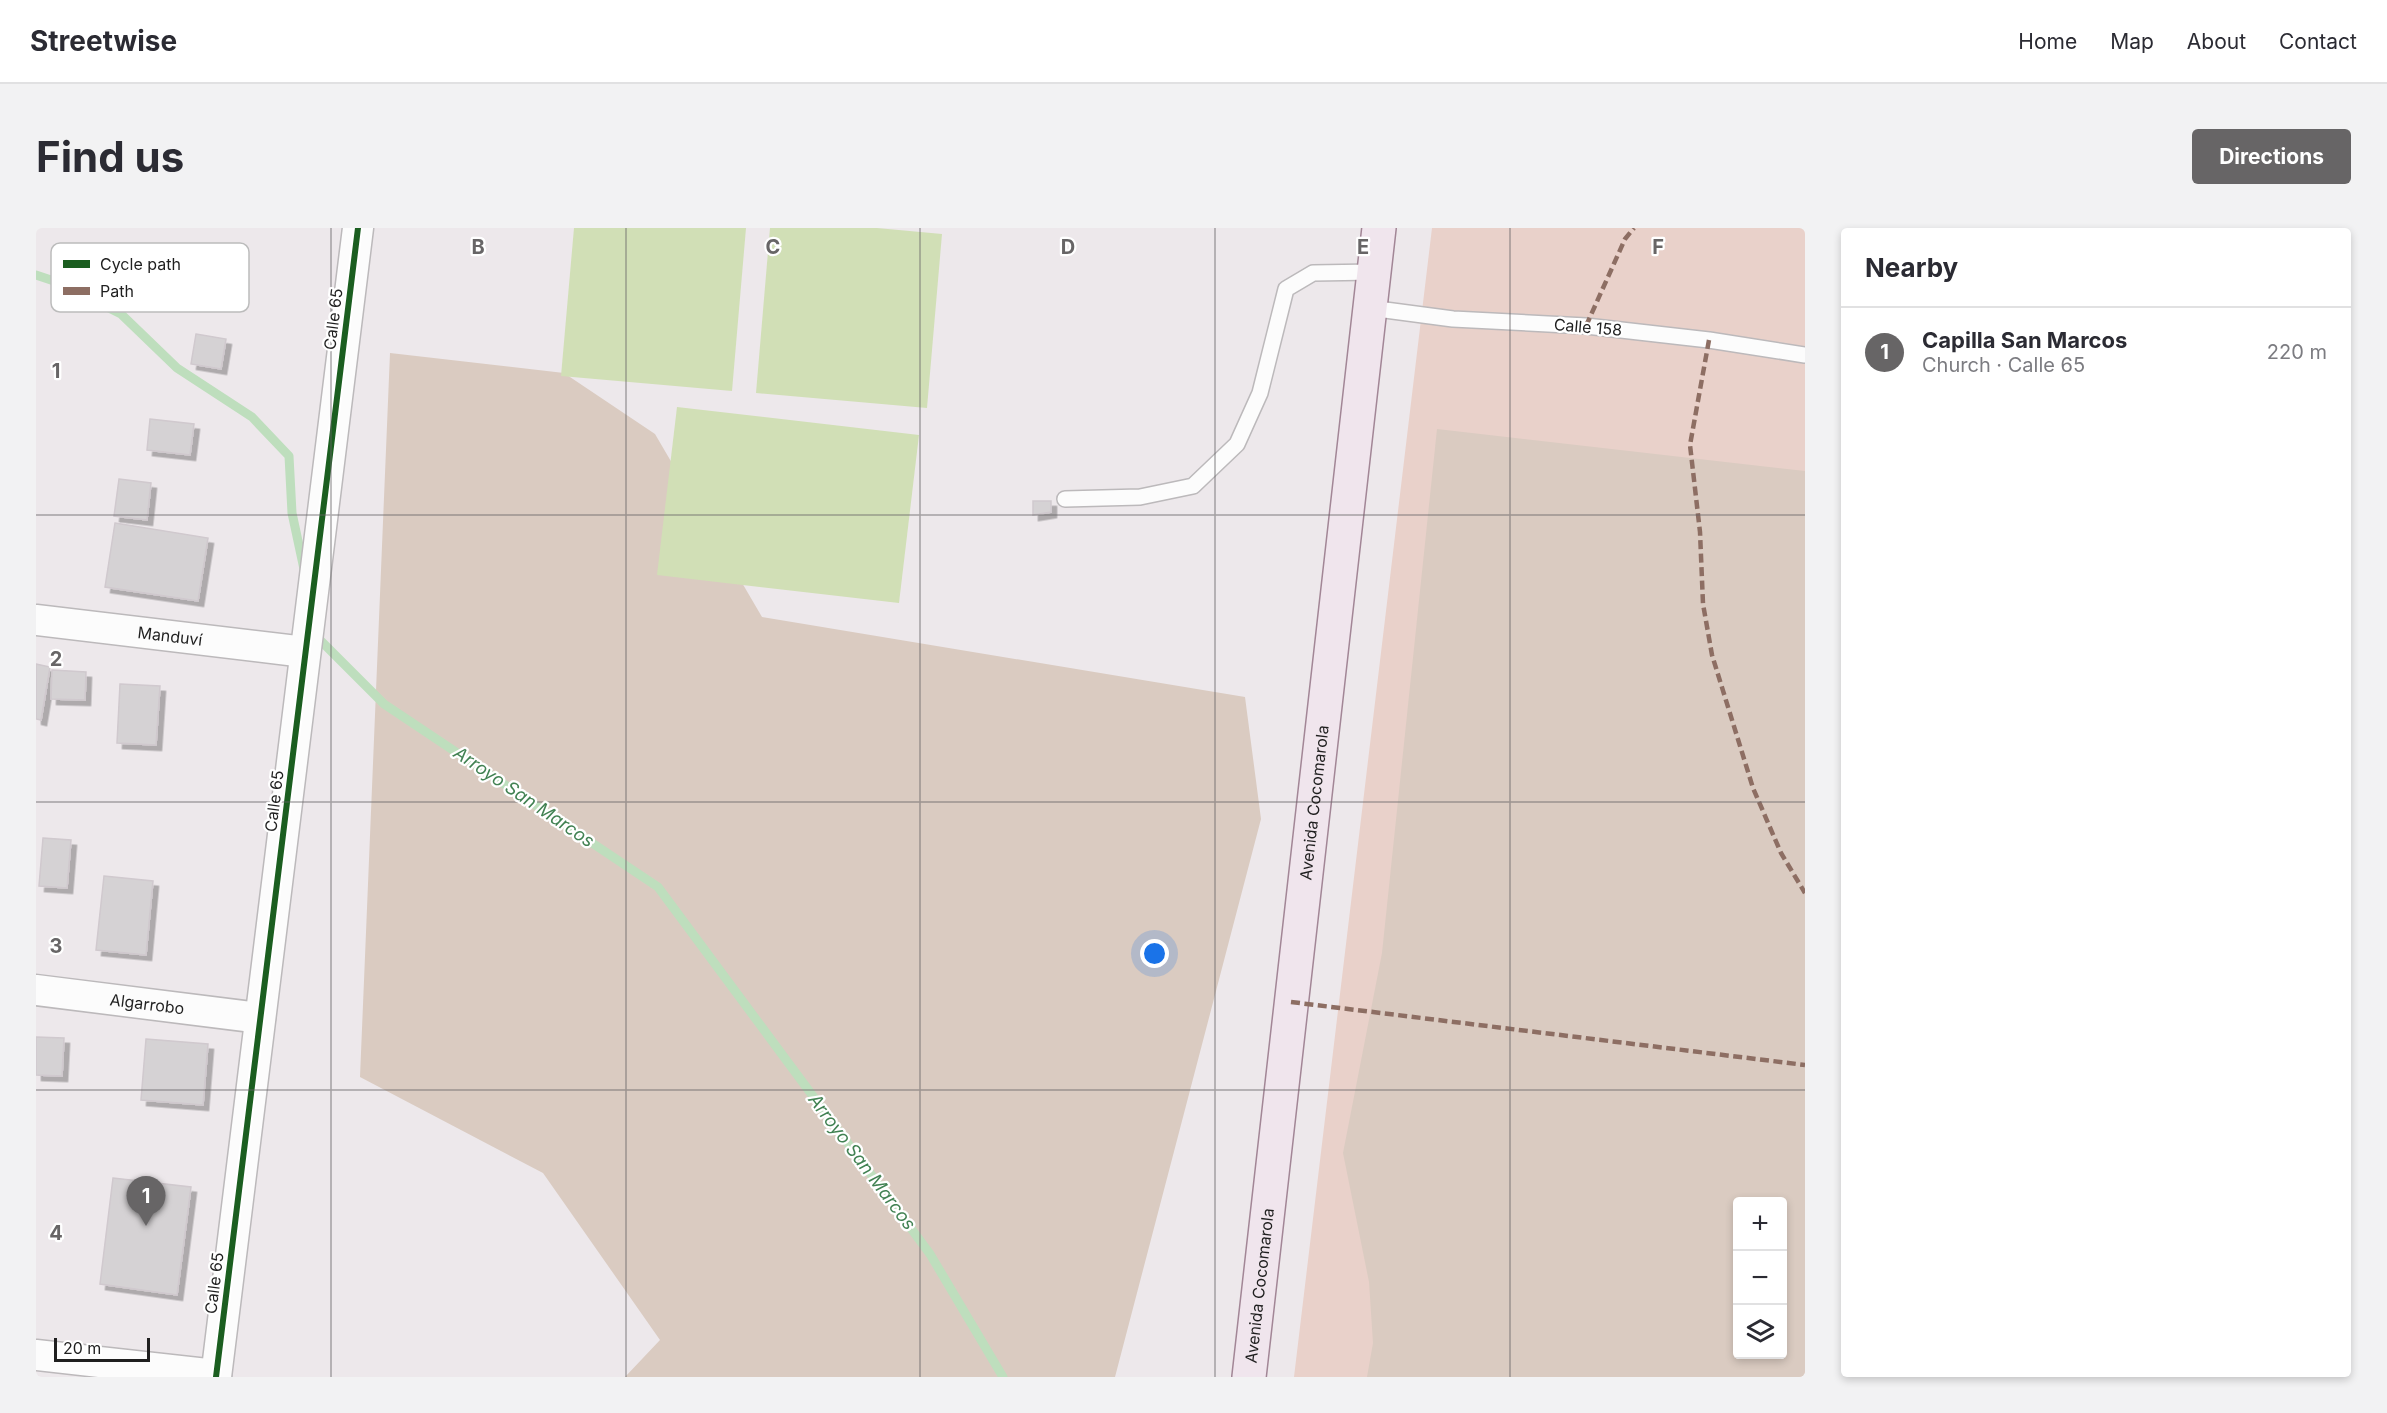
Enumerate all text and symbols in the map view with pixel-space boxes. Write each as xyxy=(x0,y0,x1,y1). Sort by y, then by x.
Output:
text: Streetwise xyxy=(30,24,177,58)
text: Home xyxy=(2018,29,2077,54)
text: Map xyxy=(2110,29,2154,54)
text: About xyxy=(2187,29,2246,54)
text: Contact xyxy=(2279,29,2357,54)
button: Directions xyxy=(2192,129,2351,184)
text: Find us xyxy=(36,131,184,182)
text: B xyxy=(471,235,485,259)
text: C xyxy=(766,235,780,259)
text: D xyxy=(1061,235,1075,259)
text: E xyxy=(1357,235,1369,259)
text: F xyxy=(1652,235,1664,259)
legend xyxy=(51,243,249,312)
text: Nearby xyxy=(1865,252,1958,283)
text: Cycle path xyxy=(100,254,181,274)
text: Path xyxy=(100,281,134,301)
street label: Calle 65 xyxy=(319,287,347,351)
street label: Calle 158 xyxy=(1553,314,1623,340)
text: Capilla San Marcos xyxy=(1922,327,2127,353)
text: 1 xyxy=(1880,340,1889,364)
text: 220 m xyxy=(2267,340,2327,364)
text: Church · Calle 65 xyxy=(1922,353,2085,377)
text: 1 xyxy=(52,359,60,383)
street label: Manduví xyxy=(137,622,204,650)
text: 2 xyxy=(50,647,62,671)
street label: Avenida Cocomarola xyxy=(1295,724,1333,881)
water label: Arroyo San Marcos xyxy=(449,741,598,851)
street label: Calle 65 xyxy=(260,769,288,833)
text: 3 xyxy=(50,934,62,958)
your location xyxy=(1140,939,1169,968)
street label: Algarrobo xyxy=(109,989,185,1018)
water label: Arroyo San Marcos xyxy=(804,1089,920,1234)
pin: 1 xyxy=(126,1176,166,1226)
map controls xyxy=(1733,1197,1787,1359)
button: + xyxy=(1733,1197,1787,1251)
street label: Avenida Cocomarola xyxy=(1241,1207,1278,1364)
text: 4 xyxy=(49,1221,63,1245)
street label: Calle 65 xyxy=(200,1251,228,1315)
button: − xyxy=(1733,1251,1787,1305)
button: layers xyxy=(1733,1305,1787,1359)
scale bar xyxy=(54,1335,150,1362)
text: 20 m xyxy=(63,1338,101,1358)

